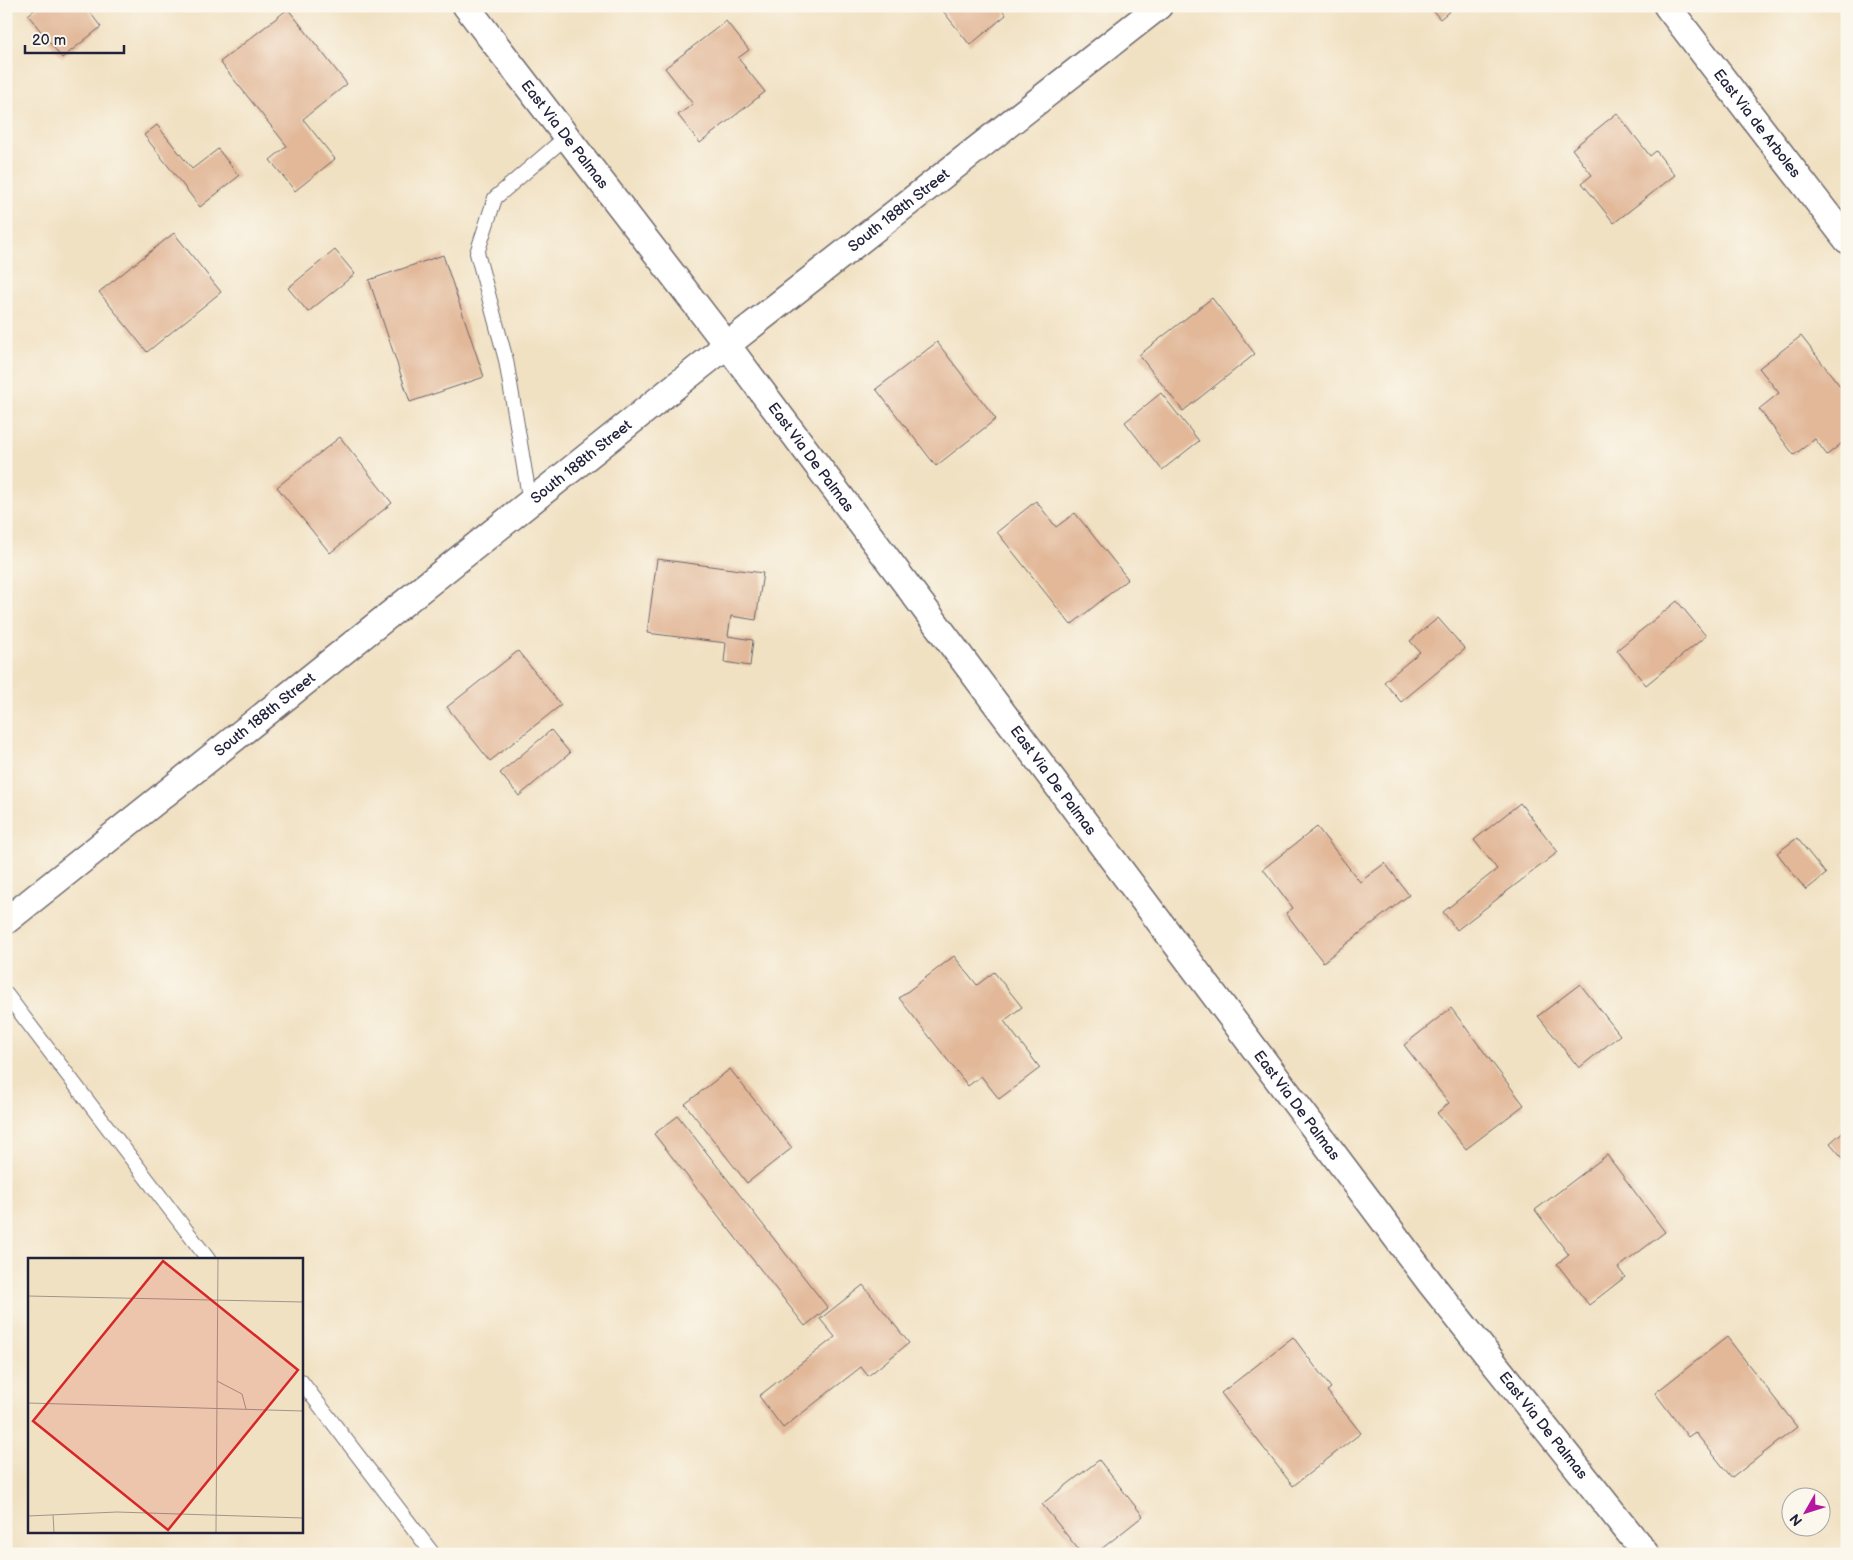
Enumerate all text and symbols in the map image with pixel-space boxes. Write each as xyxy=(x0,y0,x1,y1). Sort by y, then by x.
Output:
scale bar xyxy=(25,22,124,54)
text: 20 m xyxy=(32,31,66,50)
street label: East Via de Arboles xyxy=(1709,65,1805,182)
street label: East Via De Palmas xyxy=(517,77,613,193)
street label: South 188th Street xyxy=(844,165,954,256)
street label: East Via De Palmas xyxy=(763,399,858,516)
street label: South 188th Street xyxy=(527,416,636,508)
street label: South 188th Street xyxy=(211,668,320,761)
street label: East Via De Palmas xyxy=(1006,722,1101,840)
street label: East Via De Palmas xyxy=(1249,1047,1344,1165)
inset map xyxy=(28,1258,302,1532)
street label: East Via De Palmas xyxy=(1494,1368,1592,1484)
north arrow xyxy=(1780,1488,1830,1538)
text: N xyxy=(1786,1510,1806,1529)

